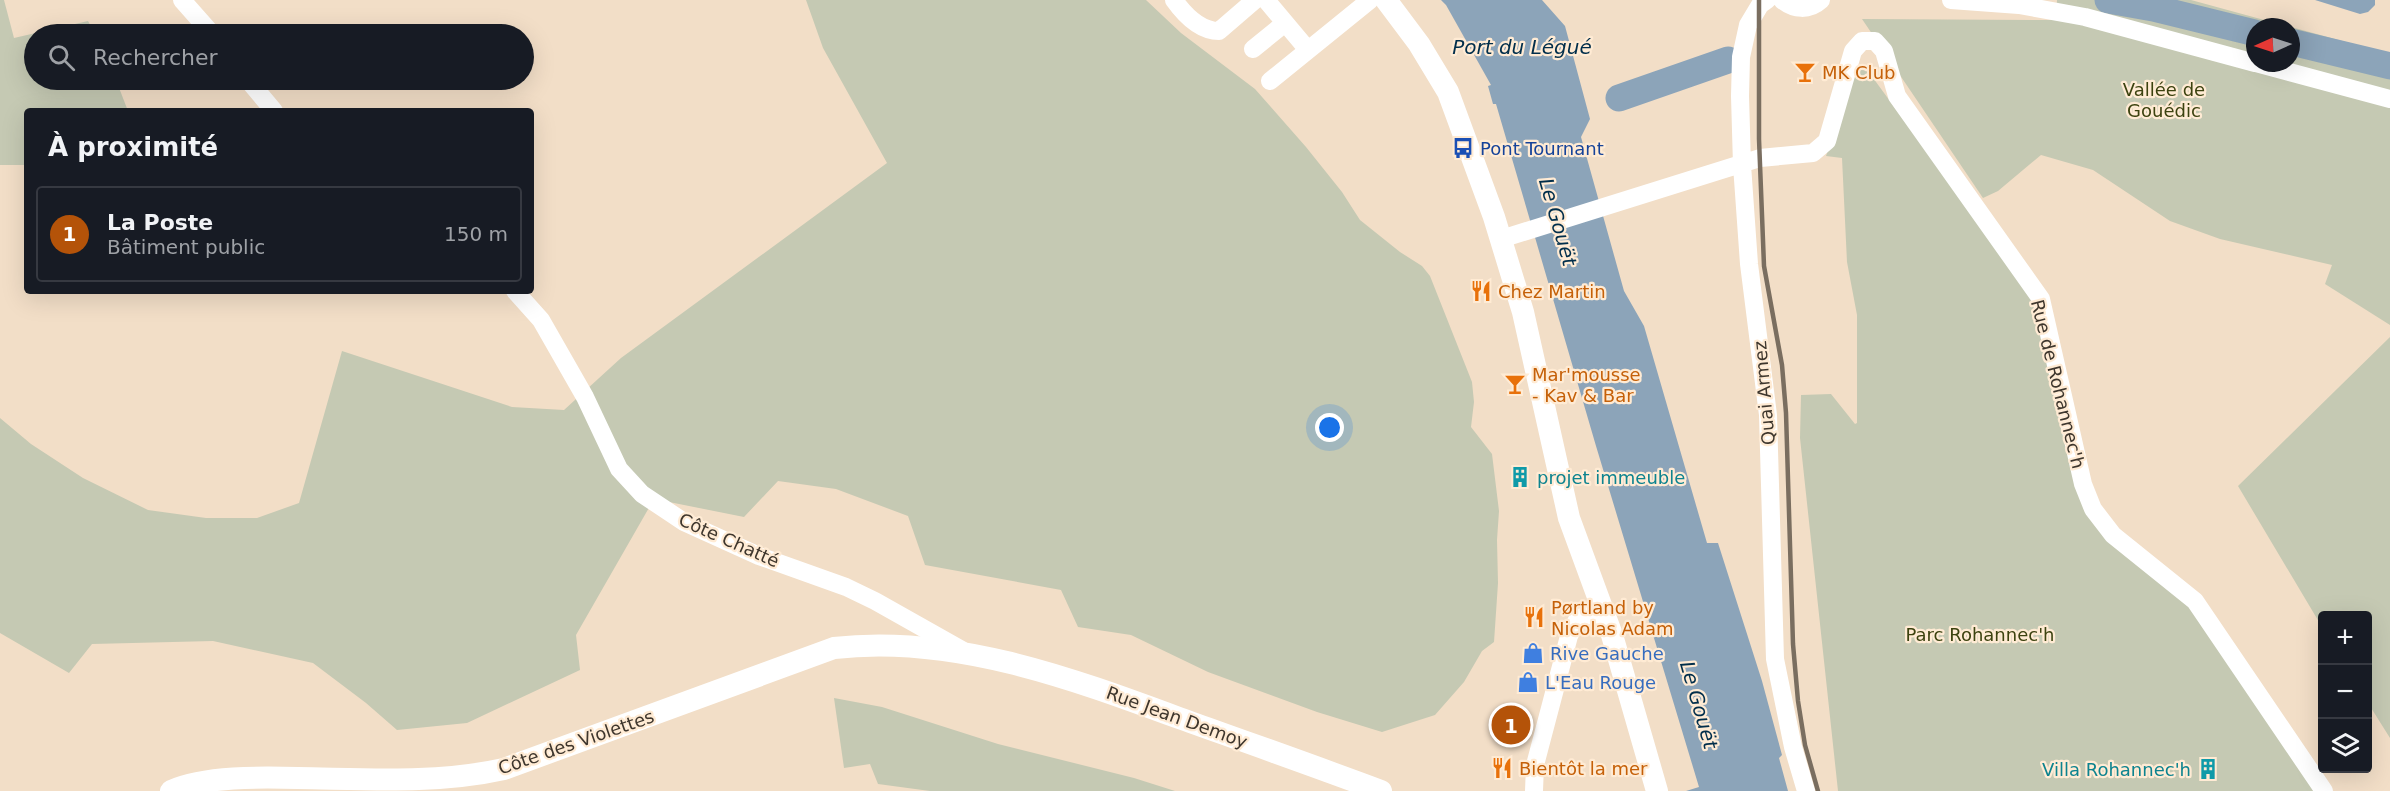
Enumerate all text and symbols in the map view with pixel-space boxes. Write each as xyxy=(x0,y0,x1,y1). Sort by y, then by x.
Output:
north arrow xyxy=(2246,18,2300,72)
search box xyxy=(24,24,534,90)
water label: Port du Légué xyxy=(1452,35,1592,59)
icon: search xyxy=(45,41,78,74)
text: Rechercher xyxy=(93,45,218,70)
bar icon: MK Club xyxy=(1793,60,1817,84)
place label: MK Club xyxy=(1822,62,1895,83)
park label: Vallée de Gouédic xyxy=(2123,79,2205,121)
text: À proximité xyxy=(48,132,218,162)
bus stop icon: Pont Tournant xyxy=(1451,136,1475,160)
place label: Pont Tournant xyxy=(1480,138,1604,159)
water label: Le Gouët xyxy=(1534,175,1582,270)
text: La Poste xyxy=(107,210,213,235)
text: 1 xyxy=(63,222,76,246)
text: 150 m xyxy=(444,222,508,246)
text: Bâtiment public xyxy=(107,235,265,259)
restaurant icon: Chez Martin xyxy=(1469,279,1493,303)
place label: Chez Martin xyxy=(1498,281,1606,302)
street label: Rue de Rohannec'h xyxy=(2027,297,2089,471)
street label: Quai Armez xyxy=(1749,340,1779,446)
place label: Mar'mousse - Kav & Bar xyxy=(1532,364,1641,406)
bar icon: Mar'mousse - Kav & Bar xyxy=(1503,372,1527,396)
your location xyxy=(1315,413,1344,442)
building icon: projet immeuble xyxy=(1508,465,1532,489)
place label: projet immeuble xyxy=(1537,467,1685,488)
street label: Côte Chatté xyxy=(676,509,782,571)
place label: Pørtland by Nicolas Adam xyxy=(1551,597,1674,639)
restaurant icon: Pørtland by Nicolas Adam xyxy=(1522,605,1546,629)
map controls xyxy=(2318,611,2372,773)
button: + xyxy=(2318,611,2372,665)
park label: Parc Rohannec'h xyxy=(1906,624,2055,645)
shop icon: Rive Gauche xyxy=(1521,641,1545,665)
place label: Rive Gauche xyxy=(1550,643,1664,664)
water label: Le Gouët xyxy=(1675,658,1723,753)
button: − xyxy=(2318,665,2372,719)
shop icon: L'Eau Rouge xyxy=(1516,670,1540,694)
place label: L'Eau Rouge xyxy=(1545,672,1656,693)
street label: Rue Jean Demoy xyxy=(1104,682,1251,752)
pin: 1 xyxy=(1492,702,1530,748)
street label: Côte des Violettes xyxy=(495,705,657,779)
button: layers xyxy=(2318,719,2372,773)
restaurant icon: Bientôt la mer xyxy=(1490,756,1514,780)
building icon: Villa Rohannec'h xyxy=(2196,757,2220,781)
place label: Bientôt la mer xyxy=(1519,758,1648,779)
place label: Villa Rohannec'h xyxy=(2042,759,2191,780)

